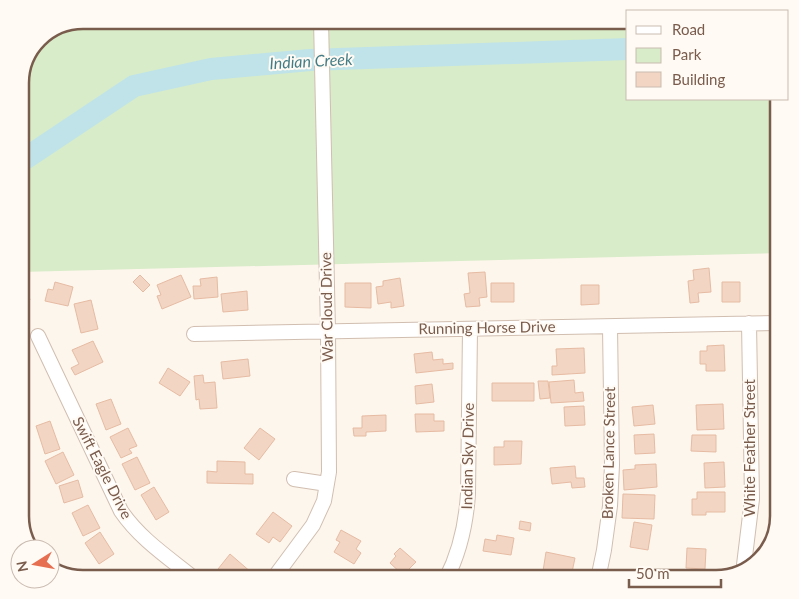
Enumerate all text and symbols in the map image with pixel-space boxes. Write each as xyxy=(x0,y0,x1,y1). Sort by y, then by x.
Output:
legend xyxy=(626,10,789,100)
text: Road xyxy=(672,20,705,38)
text: Park xyxy=(672,45,702,63)
water label: Indian Creek xyxy=(269,49,353,72)
text: Building xyxy=(672,70,725,88)
street label: War Cloud Drive xyxy=(316,252,336,362)
street label: Running Horse Drive xyxy=(418,317,556,337)
street label: White Feather Street xyxy=(740,378,758,517)
street label: Broken Lance Street xyxy=(598,386,618,519)
street label: Indian Sky Drive xyxy=(457,402,477,509)
street label: Swift Eagle Drive xyxy=(69,413,136,522)
north arrow xyxy=(10,539,60,589)
scale bar xyxy=(629,556,722,588)
text: N xyxy=(12,560,31,573)
text: 50 m xyxy=(636,564,670,582)

